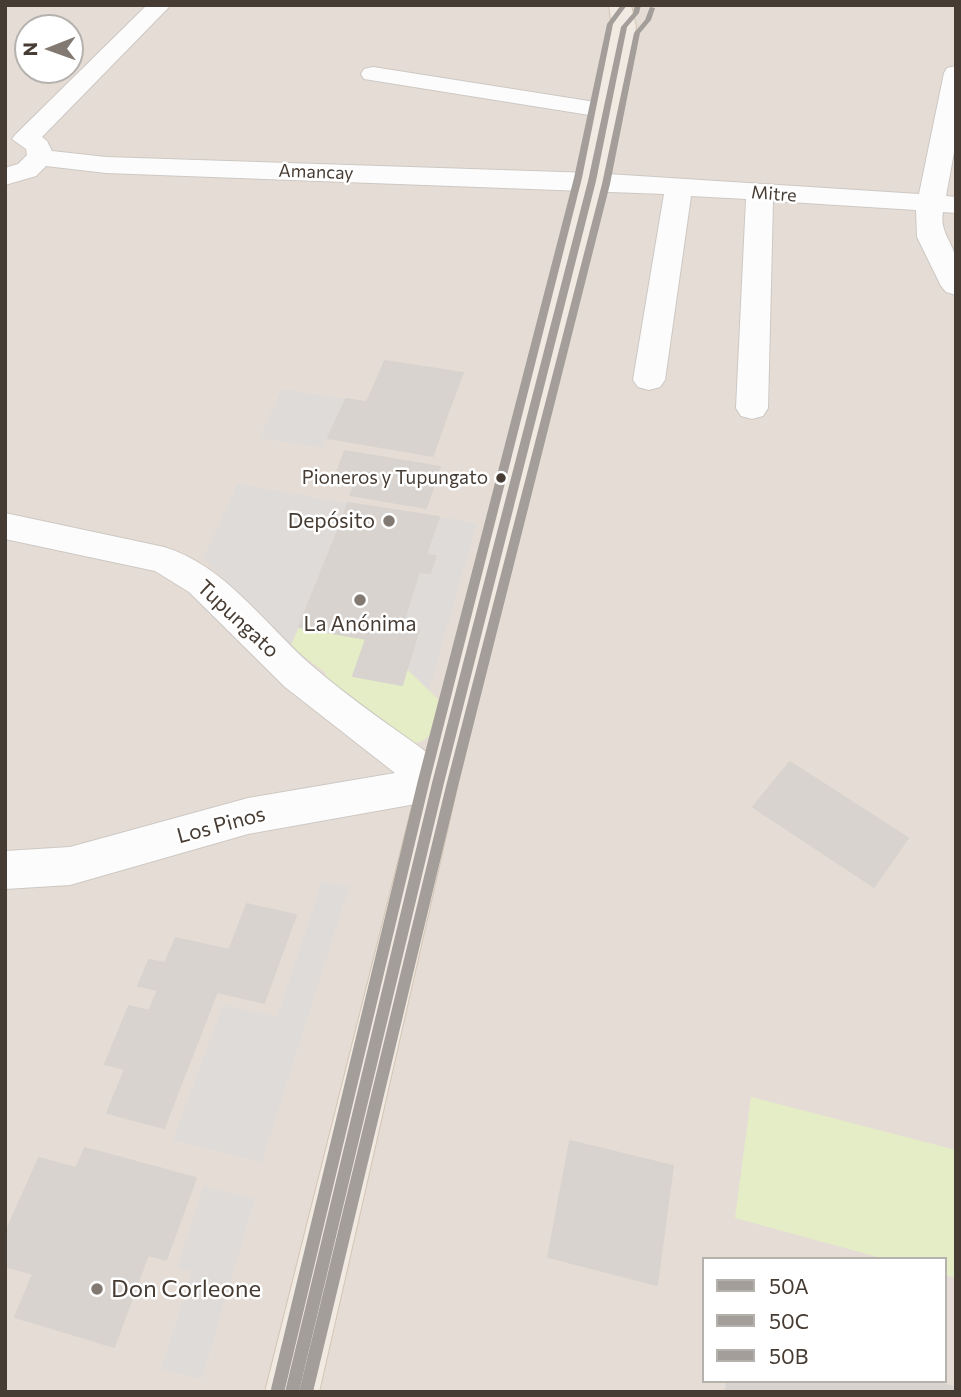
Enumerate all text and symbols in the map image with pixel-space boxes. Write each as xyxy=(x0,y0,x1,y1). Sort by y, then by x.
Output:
north arrow xyxy=(14,14,84,84)
text: N xyxy=(18,42,41,57)
street label: Amancay xyxy=(278,160,354,184)
street label: Mitre xyxy=(750,182,798,206)
place label: Pioneros y Tupungato xyxy=(302,467,488,489)
marker: Pioneros y Tupungato xyxy=(494,471,508,485)
place label: Depósito xyxy=(288,508,375,534)
marker: Depósito xyxy=(381,513,397,529)
street label: Tupungato xyxy=(192,575,284,663)
marker: La Anónima xyxy=(352,592,368,608)
place label: La Anónima xyxy=(304,611,416,637)
street label: Los Pinos xyxy=(174,801,268,849)
legend xyxy=(702,1257,947,1383)
text: 50A xyxy=(769,1273,809,1298)
place label: Don Corleone xyxy=(111,1275,261,1303)
marker: Don Corleone xyxy=(89,1281,105,1297)
text: 50C xyxy=(769,1308,809,1333)
text: 50B xyxy=(769,1343,808,1368)

